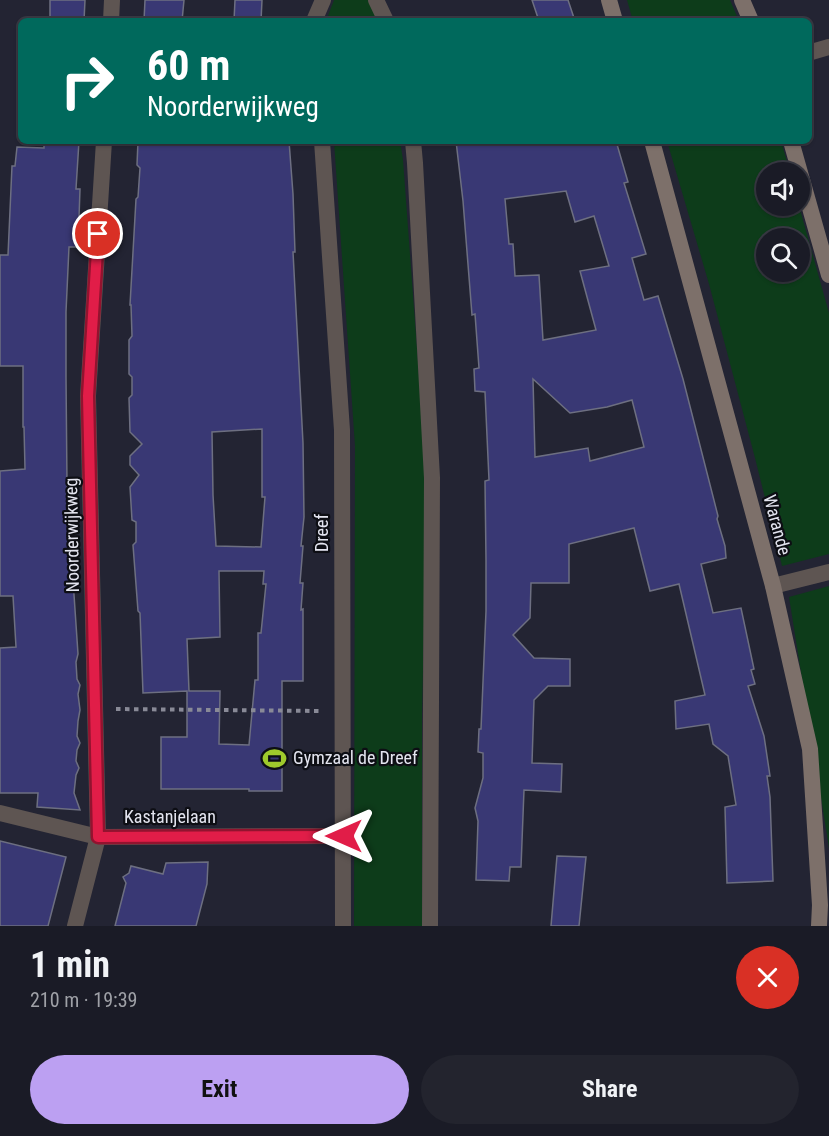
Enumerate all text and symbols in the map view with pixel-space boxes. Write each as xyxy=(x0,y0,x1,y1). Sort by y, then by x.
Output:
text: 60 m xyxy=(147,41,230,90)
icon: right xyxy=(48,42,126,120)
text: Noorderwijkweg xyxy=(147,91,319,123)
map controls xyxy=(756,162,810,282)
button: sound xyxy=(756,162,810,216)
pin xyxy=(72,208,123,259)
icon: arrive xyxy=(81,217,114,250)
button: search xyxy=(756,228,810,282)
street label: Noorderwijkweg xyxy=(60,478,83,592)
street label: Warande xyxy=(759,492,796,557)
street label: Dreef xyxy=(311,514,332,552)
sports icon: Gymzaal de Dreef xyxy=(262,745,288,771)
place label: Gymzaal de Dreef xyxy=(293,747,418,768)
position arrow xyxy=(312,804,376,868)
street label: Kastanjelaan xyxy=(124,806,216,827)
text: 1 min xyxy=(30,944,110,986)
button: close xyxy=(736,946,799,1009)
text: 210 m · 19:39 xyxy=(30,988,137,1012)
button: Exit xyxy=(30,1055,409,1124)
button: Share xyxy=(421,1055,799,1124)

